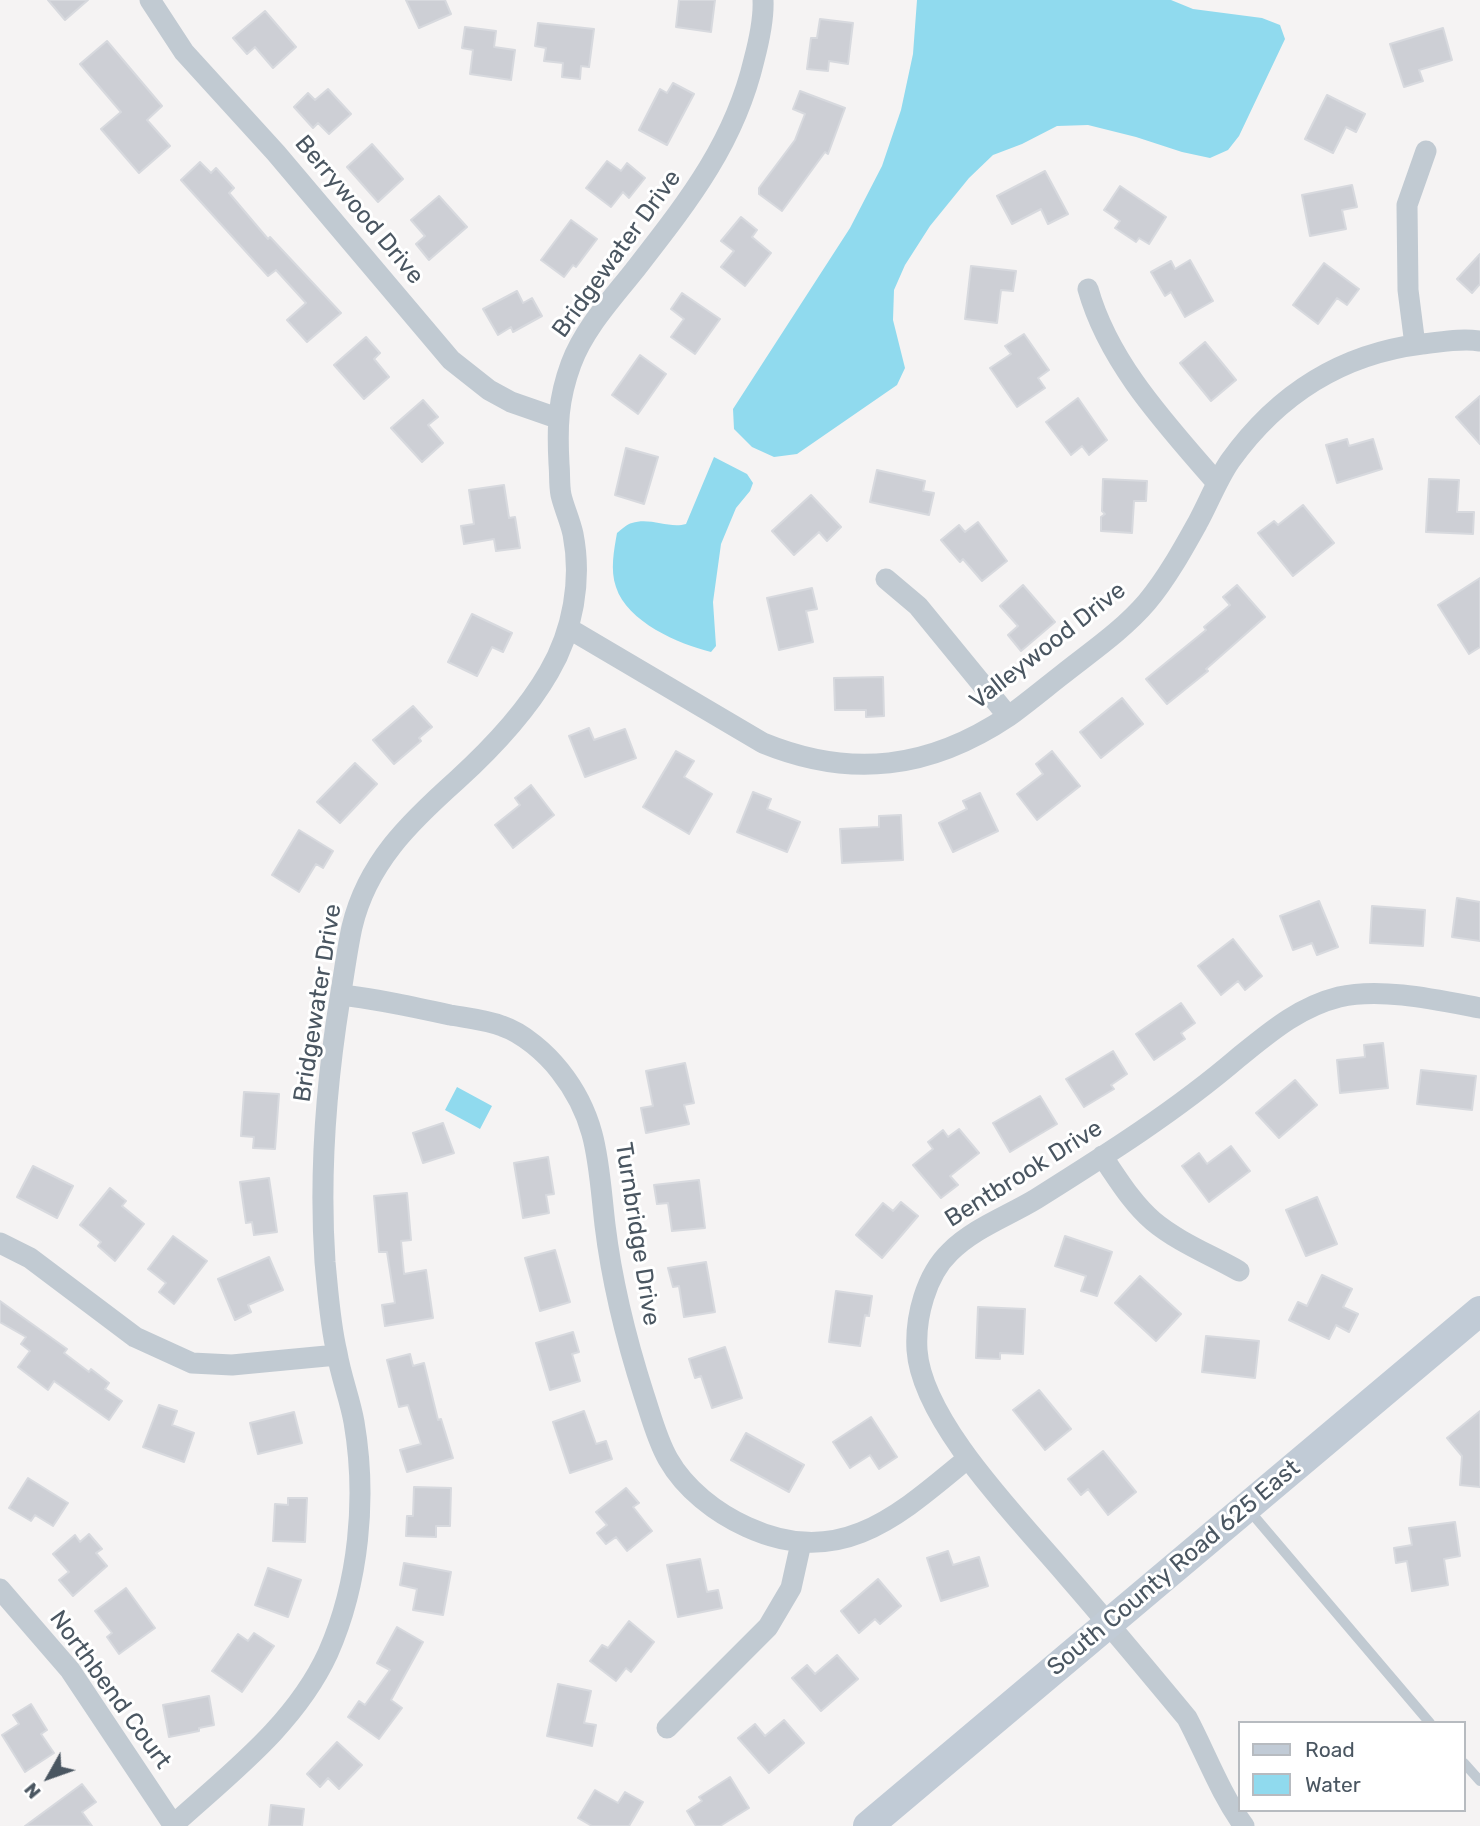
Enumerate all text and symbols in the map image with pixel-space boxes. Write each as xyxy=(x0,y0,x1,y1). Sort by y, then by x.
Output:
street label: Berrywood Drive xyxy=(288,130,430,290)
street label: Bridgewater Drive xyxy=(546,165,688,343)
street label: Valleywood Drive xyxy=(964,576,1132,716)
street label: Bridgewater Drive xyxy=(288,902,348,1104)
street label: Bentbrook Drive xyxy=(940,1114,1108,1234)
street label: Turnbridge Drive xyxy=(608,1140,666,1328)
street label: South County Road 625 East xyxy=(1042,1454,1306,1682)
street label: Northbend Court xyxy=(43,1605,177,1775)
legend xyxy=(1238,1721,1466,1812)
text: Road xyxy=(1305,1737,1355,1762)
north arrow xyxy=(14,1742,84,1812)
text: Water xyxy=(1305,1772,1361,1797)
text: N xyxy=(19,1778,46,1803)

